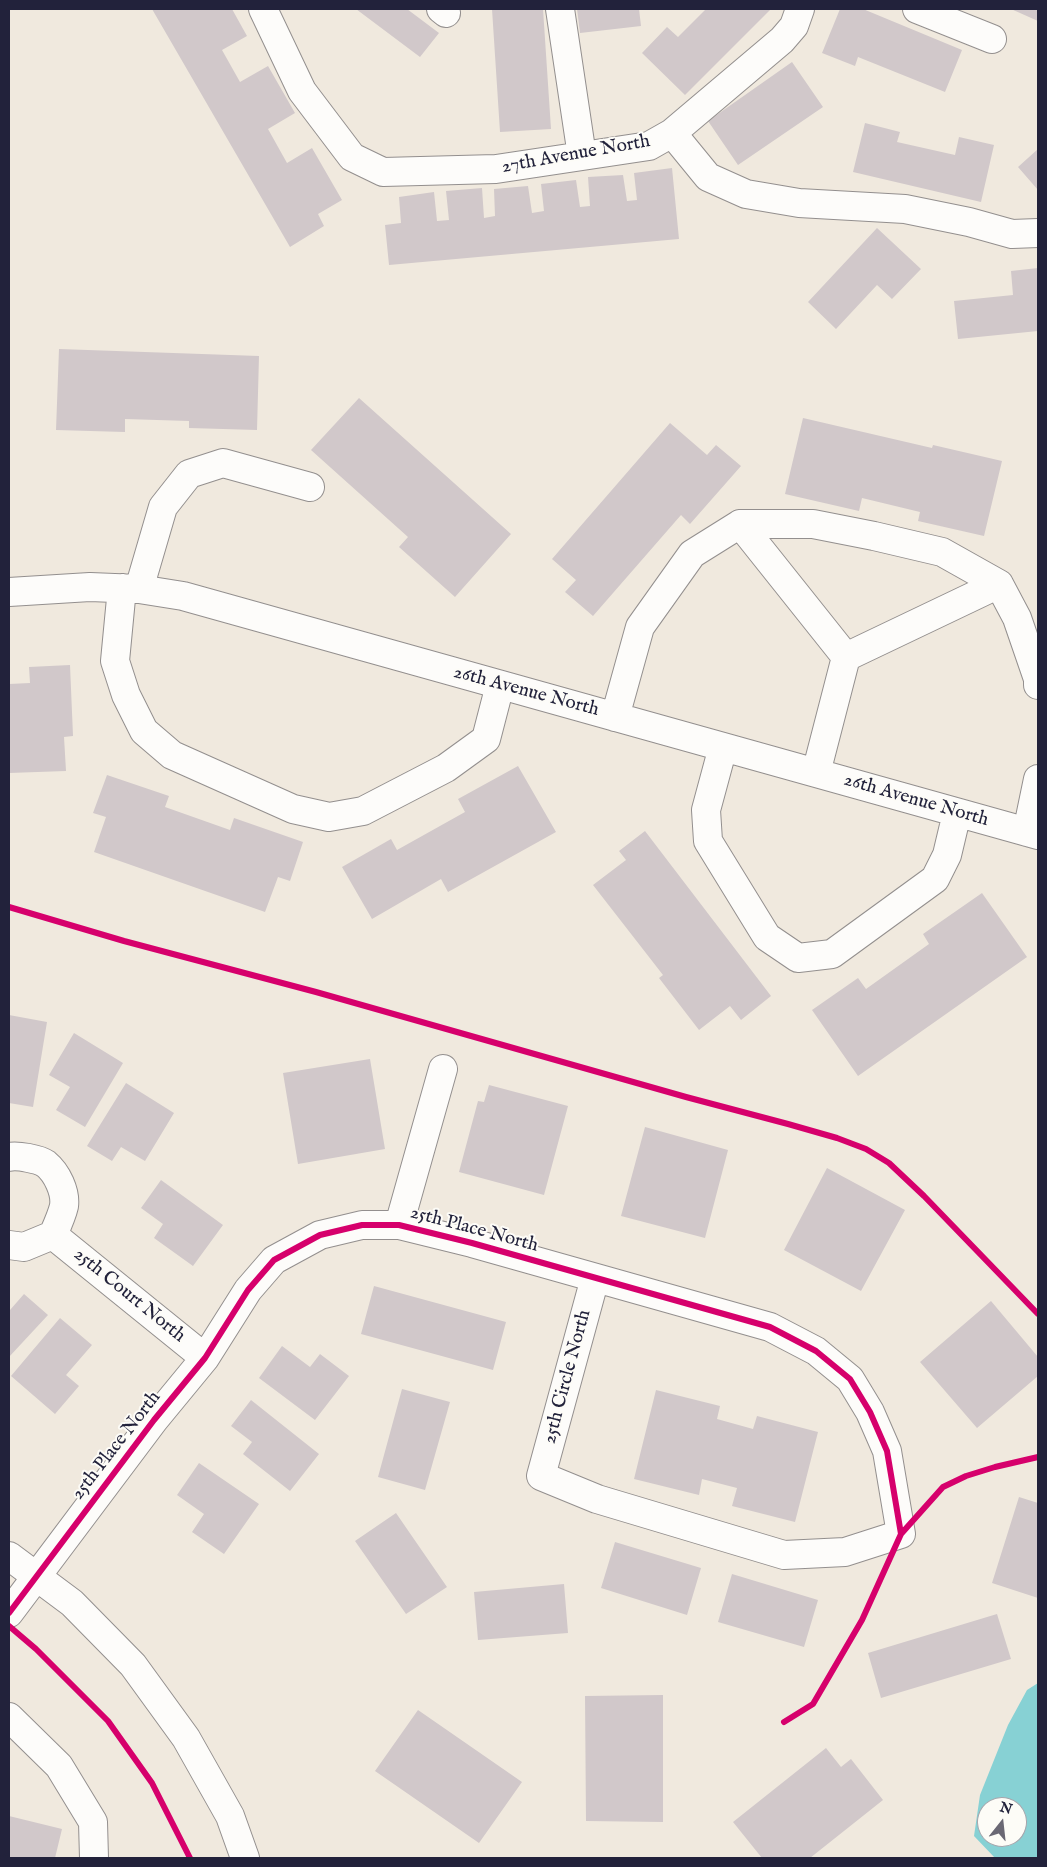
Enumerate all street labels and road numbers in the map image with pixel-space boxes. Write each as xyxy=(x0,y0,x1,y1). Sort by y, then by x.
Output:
street label: 27th Avenue North xyxy=(500,131,652,179)
street label: 26th Avenue North xyxy=(451,662,601,722)
street label: 26th Avenue North xyxy=(841,769,991,833)
street label: 25th Place North xyxy=(407,1202,541,1258)
street label: 25th Court North xyxy=(68,1244,190,1348)
street label: 25th Circle North xyxy=(539,1307,597,1447)
street label: 25th Place North xyxy=(67,1387,167,1505)

